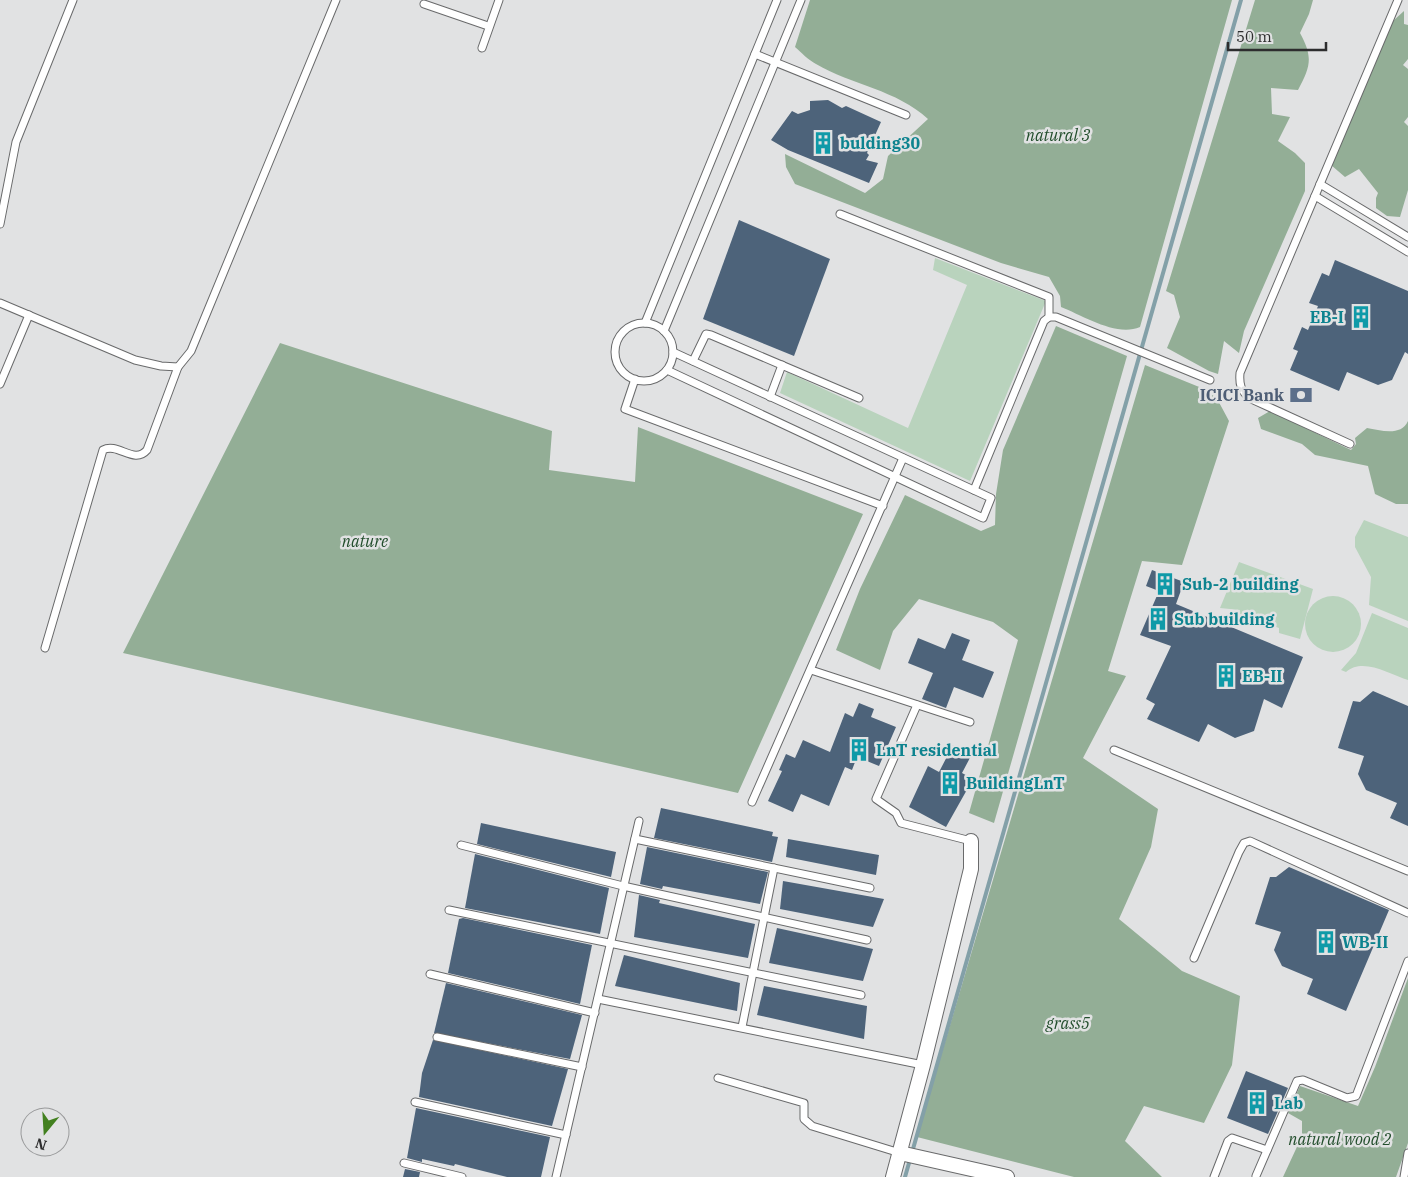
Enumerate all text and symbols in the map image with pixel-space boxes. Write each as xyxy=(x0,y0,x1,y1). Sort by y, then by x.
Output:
scale bar xyxy=(1228,20,1326,52)
text: 50 m xyxy=(1236,27,1272,46)
park label: natural 3 xyxy=(1026,125,1090,145)
building icon: bulding30 xyxy=(810,130,836,156)
place label: bulding30 xyxy=(840,133,921,153)
building icon: EB-I xyxy=(1348,304,1374,330)
place label: EB-I xyxy=(1310,307,1344,327)
bank icon: ICICI Bank xyxy=(1288,382,1314,408)
place label: ICICI Bank xyxy=(1200,385,1284,405)
park label: nature xyxy=(342,531,388,551)
building icon: Sub-2 building xyxy=(1152,571,1178,597)
place label: Sub-2 building xyxy=(1182,574,1299,594)
building icon: Sub building xyxy=(1145,606,1171,632)
place label: Sub building xyxy=(1174,609,1275,629)
building icon: EB-II xyxy=(1213,663,1239,689)
place label: EB-II xyxy=(1242,666,1282,686)
building icon: LnT residential xyxy=(846,737,872,763)
place label: LnT residential xyxy=(876,740,997,760)
building icon: BuildingLnT xyxy=(937,770,963,796)
place label: BuildingLnT xyxy=(966,773,1065,793)
building icon: WB-II xyxy=(1313,929,1339,955)
place label: WB-II xyxy=(1342,932,1388,952)
park label: grass5 xyxy=(1044,1013,1090,1033)
building icon: Lab xyxy=(1244,1090,1270,1116)
place label: Lab xyxy=(1274,1093,1303,1113)
north arrow xyxy=(20,1107,70,1157)
park label: natural wood 2 xyxy=(1288,1129,1392,1149)
text: N xyxy=(33,1134,49,1155)

